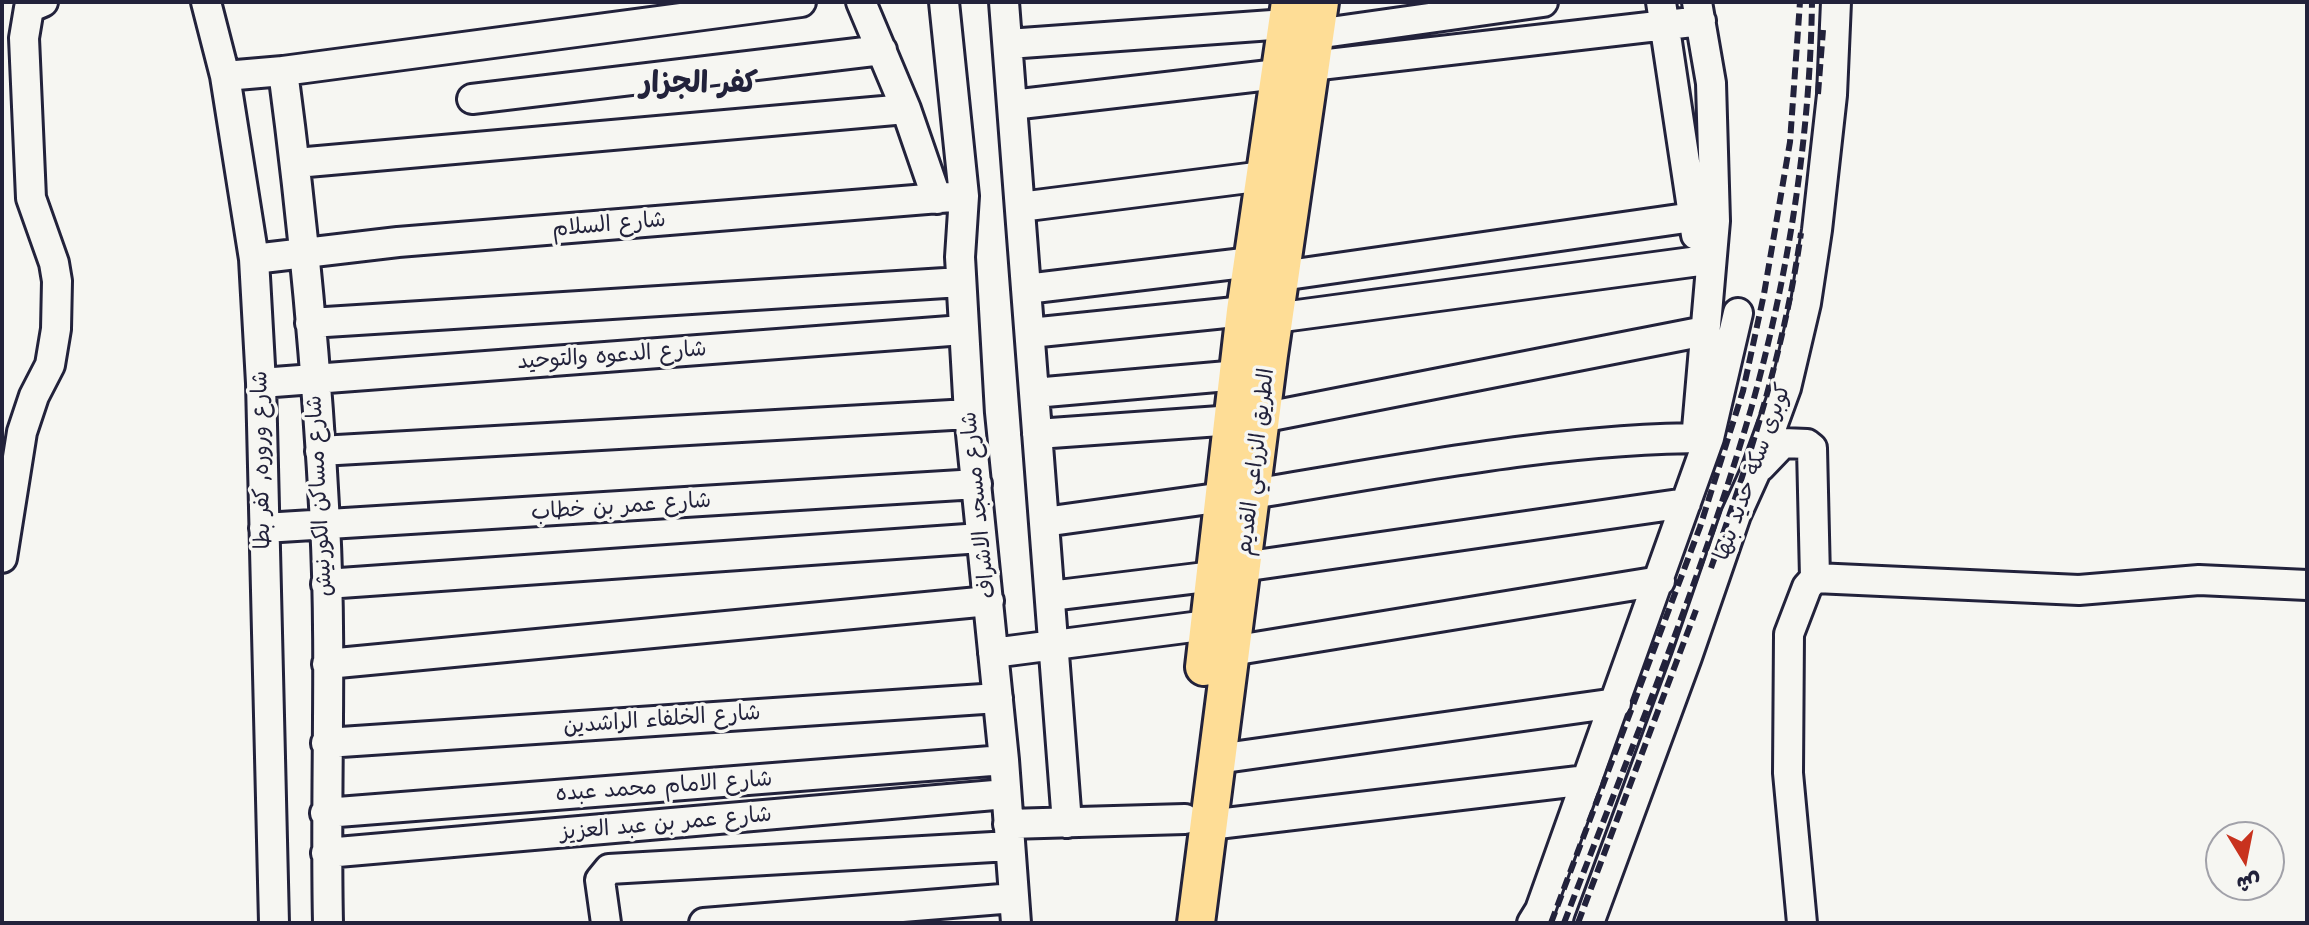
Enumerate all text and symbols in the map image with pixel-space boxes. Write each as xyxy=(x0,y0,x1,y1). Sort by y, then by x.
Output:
district label: كفر الجزار xyxy=(640,66,758,102)
street label: شارع السلام xyxy=(551,207,667,243)
street label: شارع الدعوه والتوحيد xyxy=(516,336,708,376)
street label: الطريق الزراعي القديم xyxy=(1231,367,1281,557)
street label: شارع وروره, كفر بطا xyxy=(247,371,277,549)
street label: كوبرى سكة حديد بنها xyxy=(1709,380,1797,564)
street label: شارع مساكن الكورنيش xyxy=(302,395,338,597)
street label: شارع مسجد الاشراف xyxy=(956,410,1002,600)
street label: شارع عمر بن خطاب xyxy=(530,488,712,526)
street label: شارع الخلفاء الراشدين xyxy=(562,700,762,740)
street label: شارع الامام محمد عبده xyxy=(555,766,773,808)
street label: شارع عمر بن عبد العزيز xyxy=(559,802,773,846)
north arrow xyxy=(2205,821,2285,901)
text: ش xyxy=(2234,867,2263,900)

